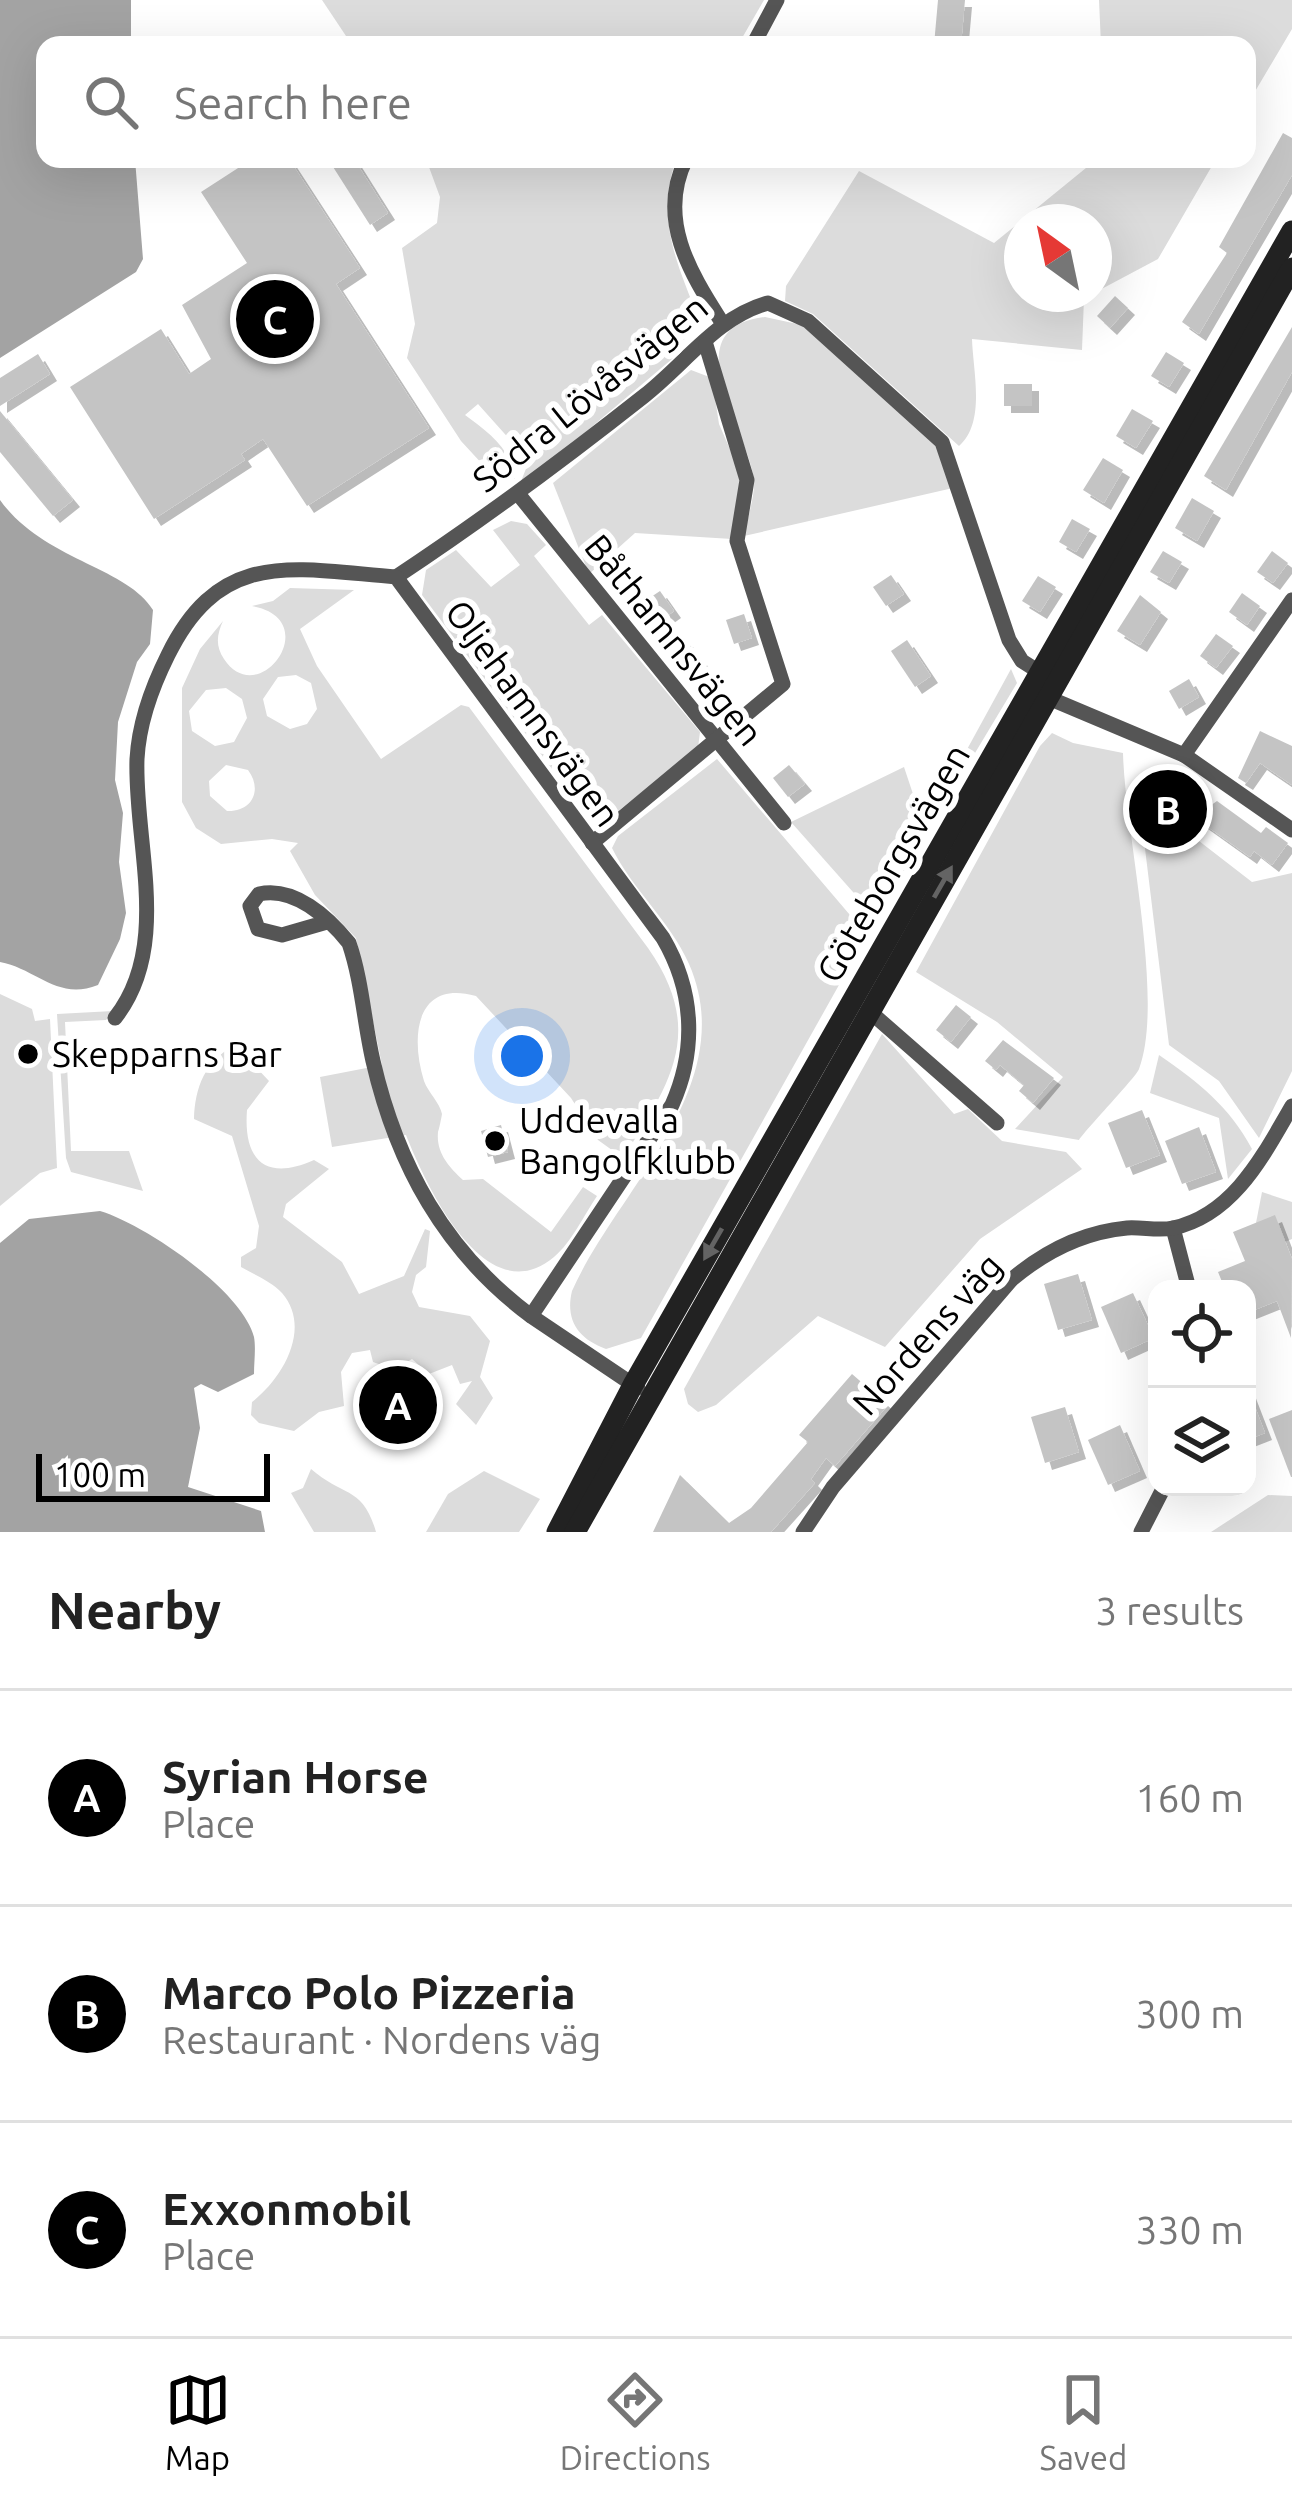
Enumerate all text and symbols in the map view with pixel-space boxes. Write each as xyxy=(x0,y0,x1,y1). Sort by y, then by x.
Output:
search box xyxy=(36,36,1256,168)
icon: search xyxy=(78,69,144,135)
text: Search here xyxy=(174,77,412,128)
north arrow xyxy=(1004,204,1112,312)
pin: C xyxy=(236,274,314,364)
street label: Södra Lövåsvägen xyxy=(464,286,715,500)
street label: Båthamnsvägen xyxy=(577,526,772,753)
street label: Oljehamnsvägen xyxy=(438,592,629,834)
street label: Göteborgsvägen xyxy=(808,736,977,989)
pin: B xyxy=(1129,764,1207,854)
one-way arrow xyxy=(932,865,953,899)
your location xyxy=(492,1026,552,1086)
place label: Skepparns Bar xyxy=(52,1033,282,1074)
marker: Skepparns Bar xyxy=(15,1041,41,1067)
place label: Uddevalla Bangolfklubb xyxy=(519,1099,736,1181)
marker: Uddevalla Bangolfklubb xyxy=(482,1128,508,1154)
one-way arrow xyxy=(704,1227,725,1261)
street label: Nordens väg xyxy=(844,1245,1010,1423)
map controls xyxy=(1148,1280,1256,1496)
button: locate xyxy=(1148,1280,1256,1388)
pin: A xyxy=(359,1360,437,1450)
button: layers xyxy=(1148,1388,1256,1496)
scale bar xyxy=(36,1448,270,1501)
text: 100 m xyxy=(54,1456,146,1493)
text: Nearby xyxy=(48,1581,221,1639)
text: 3 results xyxy=(1095,1589,1244,1632)
text: Syrian Horse xyxy=(162,1751,429,1802)
text: A xyxy=(73,1776,101,1819)
text: 160 m xyxy=(1135,1776,1244,1819)
text: Place xyxy=(162,1802,255,1845)
text: Marco Polo Pizzeria xyxy=(162,1967,576,2018)
text: B xyxy=(74,1992,100,2035)
text: 300 m xyxy=(1135,1992,1244,2035)
text: Restaurant · Nordens väg xyxy=(162,2018,601,2061)
text: Exxonmobil xyxy=(162,2183,411,2234)
text: C xyxy=(75,2208,99,2251)
text: 330 m xyxy=(1135,2208,1244,2251)
text: Place xyxy=(162,2234,255,2277)
tab: Map xyxy=(165,2367,231,2476)
tab: Directions xyxy=(560,2367,710,2476)
tab: Saved xyxy=(1040,2367,1127,2476)

